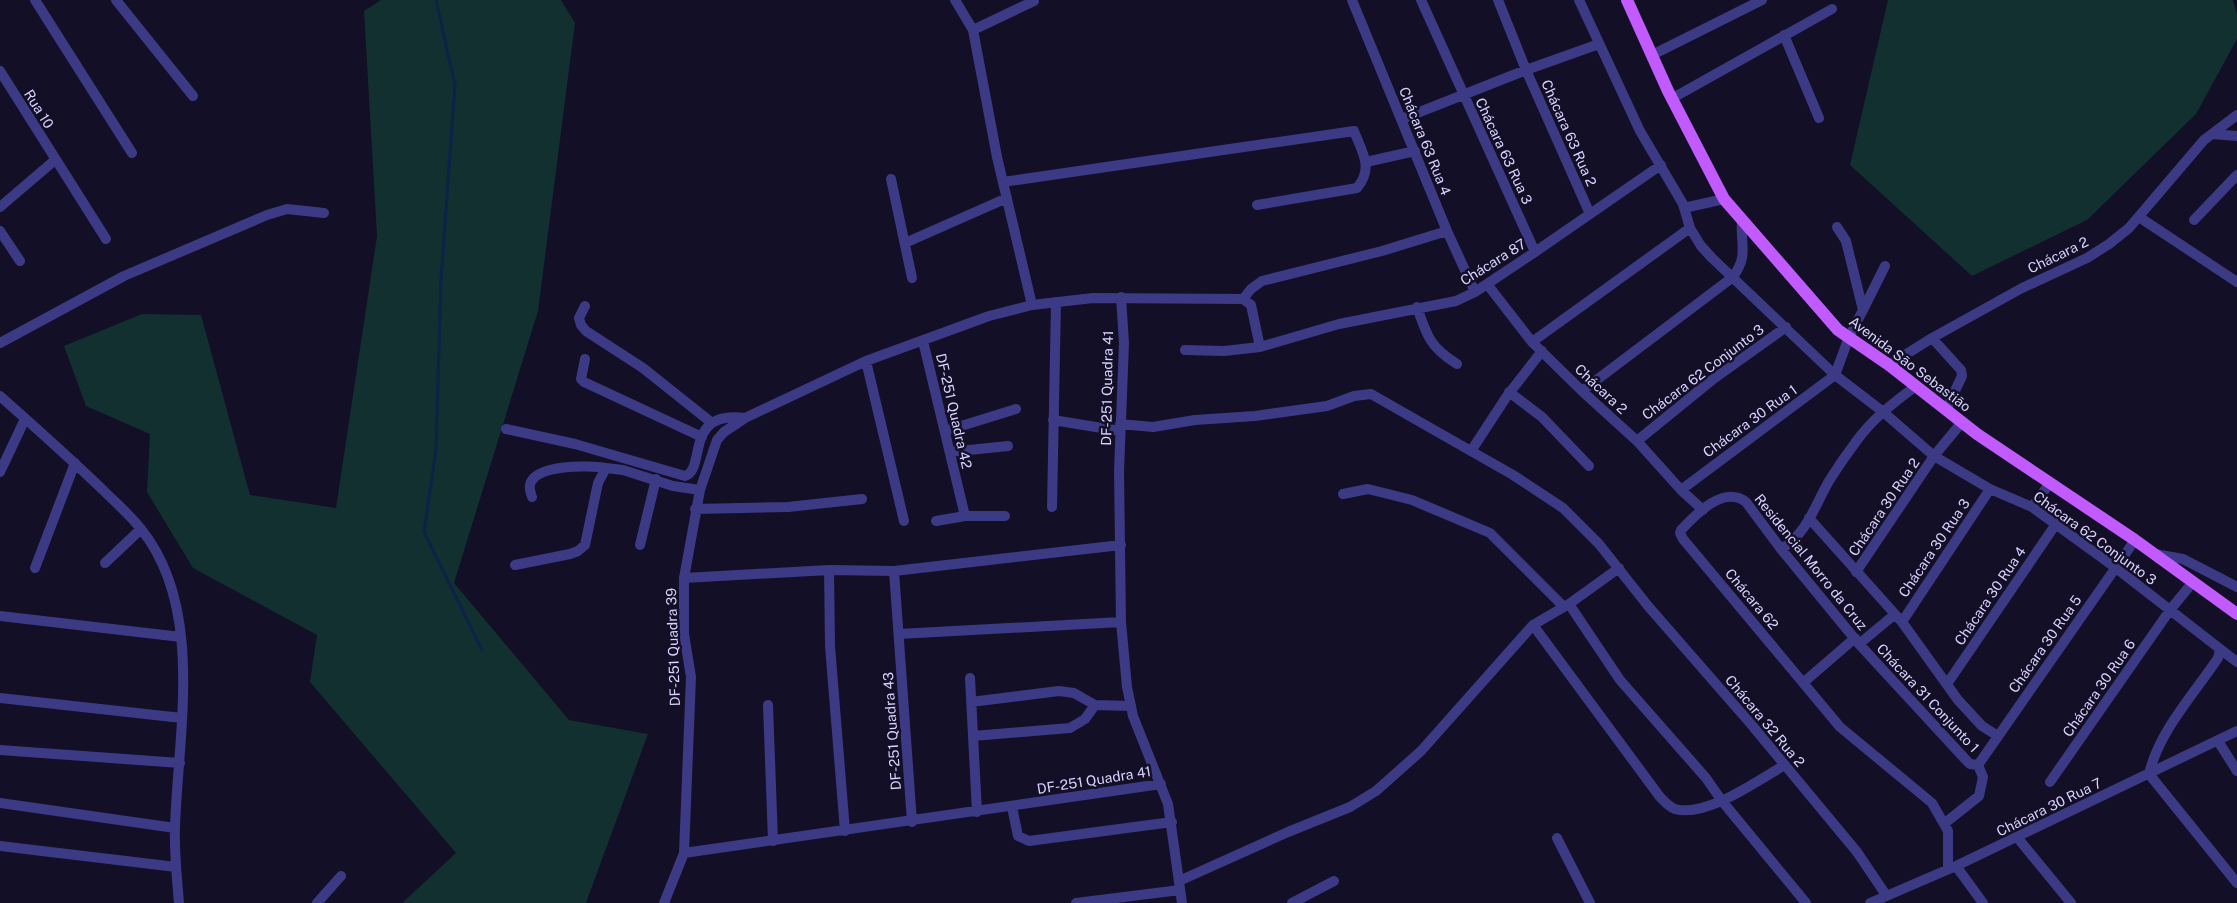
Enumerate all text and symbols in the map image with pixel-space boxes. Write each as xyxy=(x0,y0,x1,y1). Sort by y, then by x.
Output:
street label: Chácara 63 Rua 2 xyxy=(1538,77,1600,189)
street label: Chácara 63 Rua 4 xyxy=(1396,85,1454,198)
street label: Rua 10 xyxy=(21,87,57,131)
street label: Chácara 63 Rua 3 xyxy=(1472,95,1536,207)
street label: Chácara 2 xyxy=(2025,233,2091,277)
street label: Chácara 87 xyxy=(1457,236,1529,288)
street label: Avenida São Sebastião xyxy=(1846,313,1974,415)
street label: Chácara 62 Conjunto 3 xyxy=(1639,321,1767,423)
street label: DF-251 Quadra 41 xyxy=(1098,330,1116,446)
street label: DF-251 Quadra 42 xyxy=(933,352,975,470)
street label: Chácara 2 xyxy=(1572,361,1630,417)
street label: Chácara 30 Rua 1 xyxy=(1700,382,1800,460)
street label: Chácara 30 Rua 2 xyxy=(1845,455,1923,559)
street label: Chácara 62 Conjunto 3 xyxy=(2030,488,2160,588)
street label: Residencial Morro da Cruz xyxy=(1751,491,1871,633)
street label: Chácara 30 Rua 3 xyxy=(1895,496,1973,600)
street label: Chácara 30 Rua 4 xyxy=(1951,544,2029,648)
street label: Chácara 62 xyxy=(1722,565,1782,633)
street label: DF-251 Quadra 39 xyxy=(663,587,683,706)
street label: Chácara 30 Rua 5 xyxy=(2005,592,2085,696)
street label: Chácara 30 Rua 6 xyxy=(2059,636,2139,740)
street label: Chácara 31 Conjunto 1 xyxy=(1874,640,1982,756)
street label: DF-251 Quadra 43 xyxy=(880,671,904,791)
street label: Chácara 32 Rua 2 xyxy=(1722,672,1808,770)
street label: DF-251 Quadra 41 xyxy=(1036,763,1152,797)
street label: Chácara 30 Rua 7 xyxy=(1994,775,2104,839)

